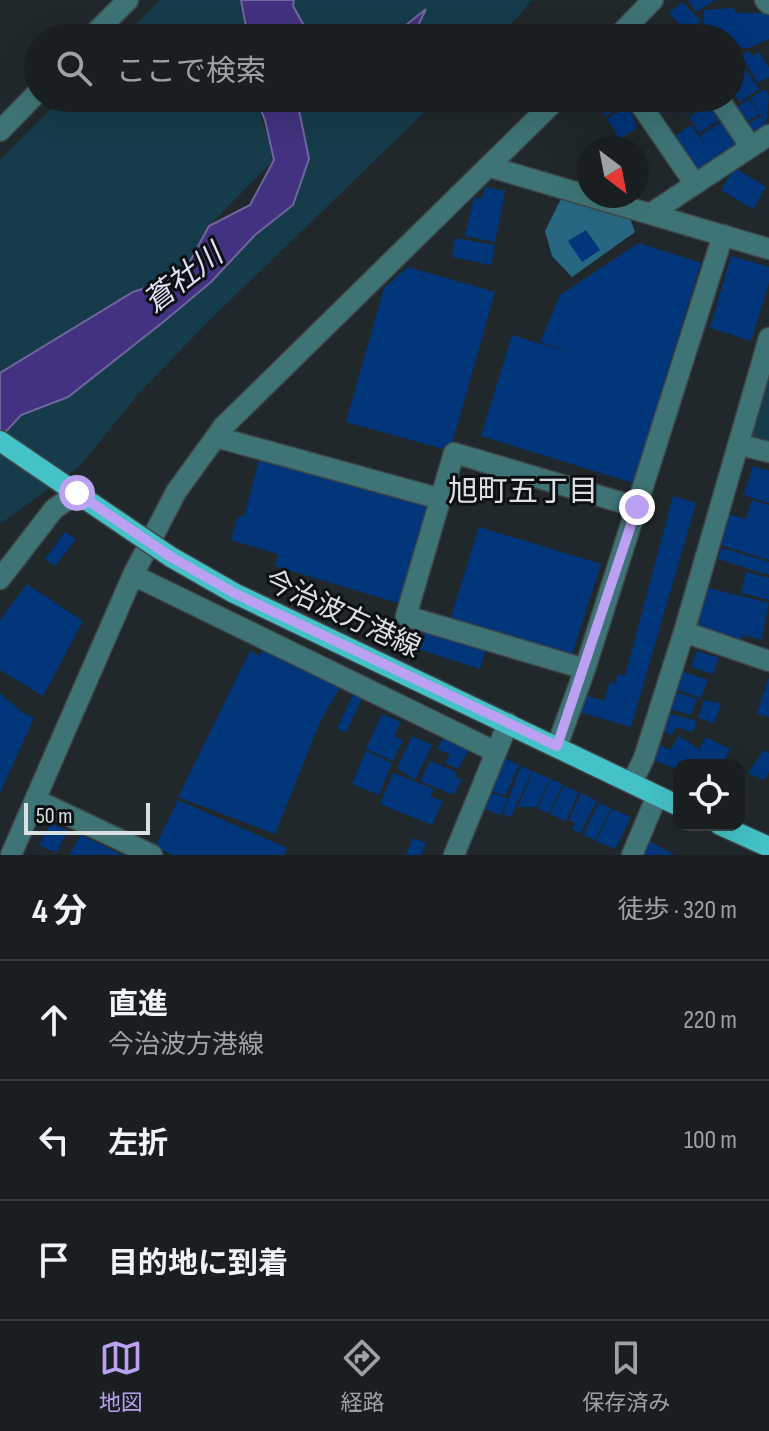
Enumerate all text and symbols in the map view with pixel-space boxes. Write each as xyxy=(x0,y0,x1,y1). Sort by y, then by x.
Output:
search box xyxy=(24,24,745,112)
icon: search xyxy=(52,46,96,90)
text: ここで検索 xyxy=(116,54,266,90)
north arrow xyxy=(577,136,649,208)
water label: 蒼社川 xyxy=(137,235,233,321)
district label: 旭町五丁目 xyxy=(448,474,598,510)
route start xyxy=(59,475,95,511)
route end xyxy=(619,489,655,525)
street label: 今治波方港線 xyxy=(259,564,425,665)
map controls xyxy=(673,759,745,831)
button: locate xyxy=(673,759,745,831)
scale bar xyxy=(24,799,150,835)
text: 50 m xyxy=(36,803,72,830)
text: 4 分 xyxy=(32,891,87,932)
text: 徒歩 · 320 m xyxy=(618,895,737,926)
text: 直進 xyxy=(108,987,168,1023)
icon: ahead xyxy=(32,998,76,1042)
text: 220 m xyxy=(683,1005,737,1036)
text: 今治波方港線 xyxy=(108,1030,264,1061)
icon: left xyxy=(32,1118,76,1162)
text: 100 m xyxy=(684,1125,737,1156)
text: 左折 xyxy=(108,1126,168,1162)
icon: arrive xyxy=(32,1238,76,1282)
text: 目的地に到着 xyxy=(108,1246,288,1282)
tab: 地図 xyxy=(99,1336,143,1417)
tab: 経路 xyxy=(340,1336,384,1417)
tab: 保存済み xyxy=(582,1336,670,1417)

